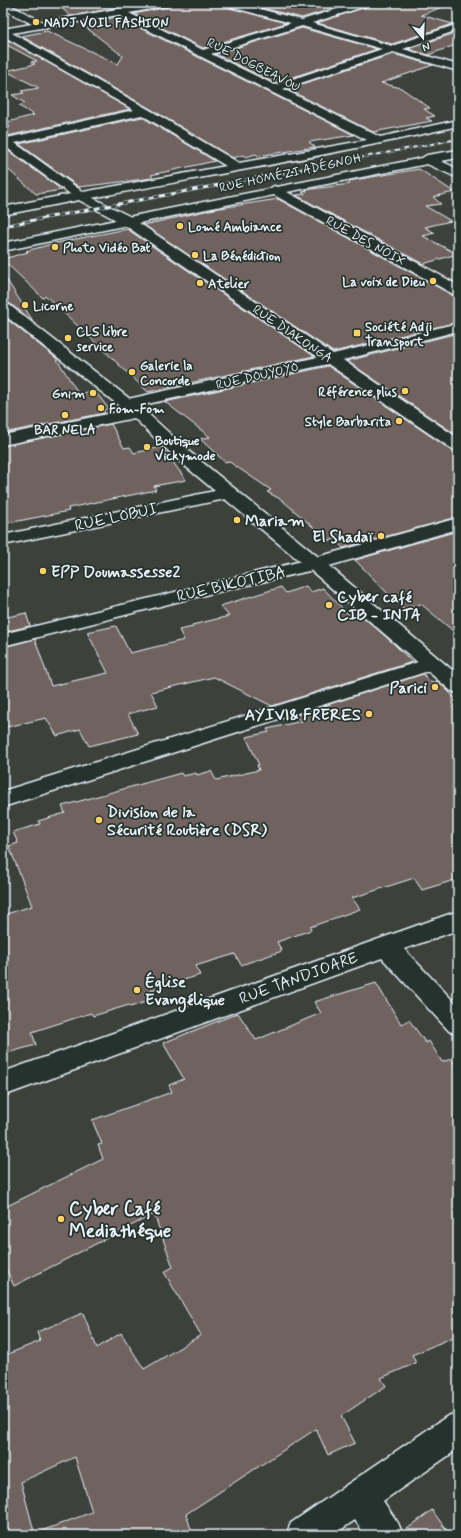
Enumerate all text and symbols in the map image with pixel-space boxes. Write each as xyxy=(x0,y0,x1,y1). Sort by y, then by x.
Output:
place label: NADJ VOIL FASHION xyxy=(44,15,169,32)
marker: NADJ VOIL FASHION xyxy=(31,17,41,27)
north arrow xyxy=(403,18,443,58)
street label: RUE DOGBEAVOU xyxy=(204,34,303,96)
text: N xyxy=(420,39,432,54)
street label: RUE HOMÉZI ADÉGNOH xyxy=(217,149,363,197)
street label: RUE DES NOIX xyxy=(323,212,408,270)
place label: Lomé Ambiance xyxy=(188,219,283,236)
marker: Lomé Ambiance xyxy=(175,221,185,231)
place label: Photo Vidéo Bat xyxy=(63,240,150,257)
marker: Photo Vidéo Bat xyxy=(50,242,60,252)
place label: La Bénédiction xyxy=(203,248,281,265)
marker: La Bénédiction xyxy=(190,250,200,260)
place label: La voix de Dieu xyxy=(342,274,425,291)
place label: Atelier xyxy=(208,276,250,293)
marker: La voix de Dieu xyxy=(428,276,438,286)
marker: Atelier xyxy=(195,278,205,288)
place label: Licorne xyxy=(33,298,74,315)
marker: Licorne xyxy=(20,300,30,310)
street label: RUE DIAKONGA xyxy=(249,301,335,367)
place label: Société Adji Transport xyxy=(365,319,432,351)
place label: CLS libre service xyxy=(75,324,128,356)
marker: Société Adji Transport xyxy=(352,328,362,338)
marker: CLS libre service xyxy=(63,333,73,343)
place label: Galerie la Concorde xyxy=(140,358,193,390)
street label: RUE DOUYOYO xyxy=(214,359,300,394)
marker: Galerie la Concorde xyxy=(127,367,137,377)
place label: Référence plus xyxy=(318,384,397,401)
place label: Gnim xyxy=(52,386,85,403)
marker: Référence plus xyxy=(400,386,410,396)
marker: Gnim xyxy=(88,388,98,398)
place label: Fom-Fom xyxy=(109,401,165,418)
marker: Fom-Fom xyxy=(96,403,106,413)
marker: BAR NELA xyxy=(60,410,70,420)
place label: Style Barbarita xyxy=(305,414,391,431)
marker: Style Barbarita xyxy=(394,416,404,426)
place label: BAR NELA xyxy=(34,422,96,439)
place label: Boutique Vickymode xyxy=(155,433,216,465)
marker: Boutique Vickymode xyxy=(142,442,152,452)
street label: RUE LOBUI xyxy=(73,498,160,537)
place label: Mariam xyxy=(245,511,305,532)
marker: Mariam xyxy=(232,515,242,525)
place label: El Shadaï xyxy=(312,527,374,548)
marker: El Shadaï xyxy=(376,531,386,541)
place label: EPP Doumassesse2 xyxy=(51,562,181,583)
street label: RUE BIKOTIBA xyxy=(175,562,288,607)
marker: EPP Doumassesse2 xyxy=(38,566,48,576)
place label: Cyber café CIB - INTA xyxy=(337,587,421,626)
marker: Cyber café CIB - INTA xyxy=(324,600,334,610)
place label: Parici xyxy=(389,678,427,699)
marker: Parici xyxy=(430,682,440,692)
place label: AYIVI& FRERES xyxy=(245,705,361,726)
marker: AYIVI& FRERES xyxy=(364,709,374,719)
place label: Division de la Sécurité Routière (DSR) xyxy=(107,802,267,841)
marker: Division de la Sécurité Routière (DSR) xyxy=(94,815,104,825)
street label: RUE TANDJOARE xyxy=(236,947,361,1010)
place label: Église Evangélique xyxy=(145,971,225,1013)
marker: Église Evangélique xyxy=(132,985,142,995)
place label: Cyber Café Mediathéque xyxy=(69,1197,171,1244)
marker: Cyber Café Mediathéque xyxy=(56,1214,66,1224)

